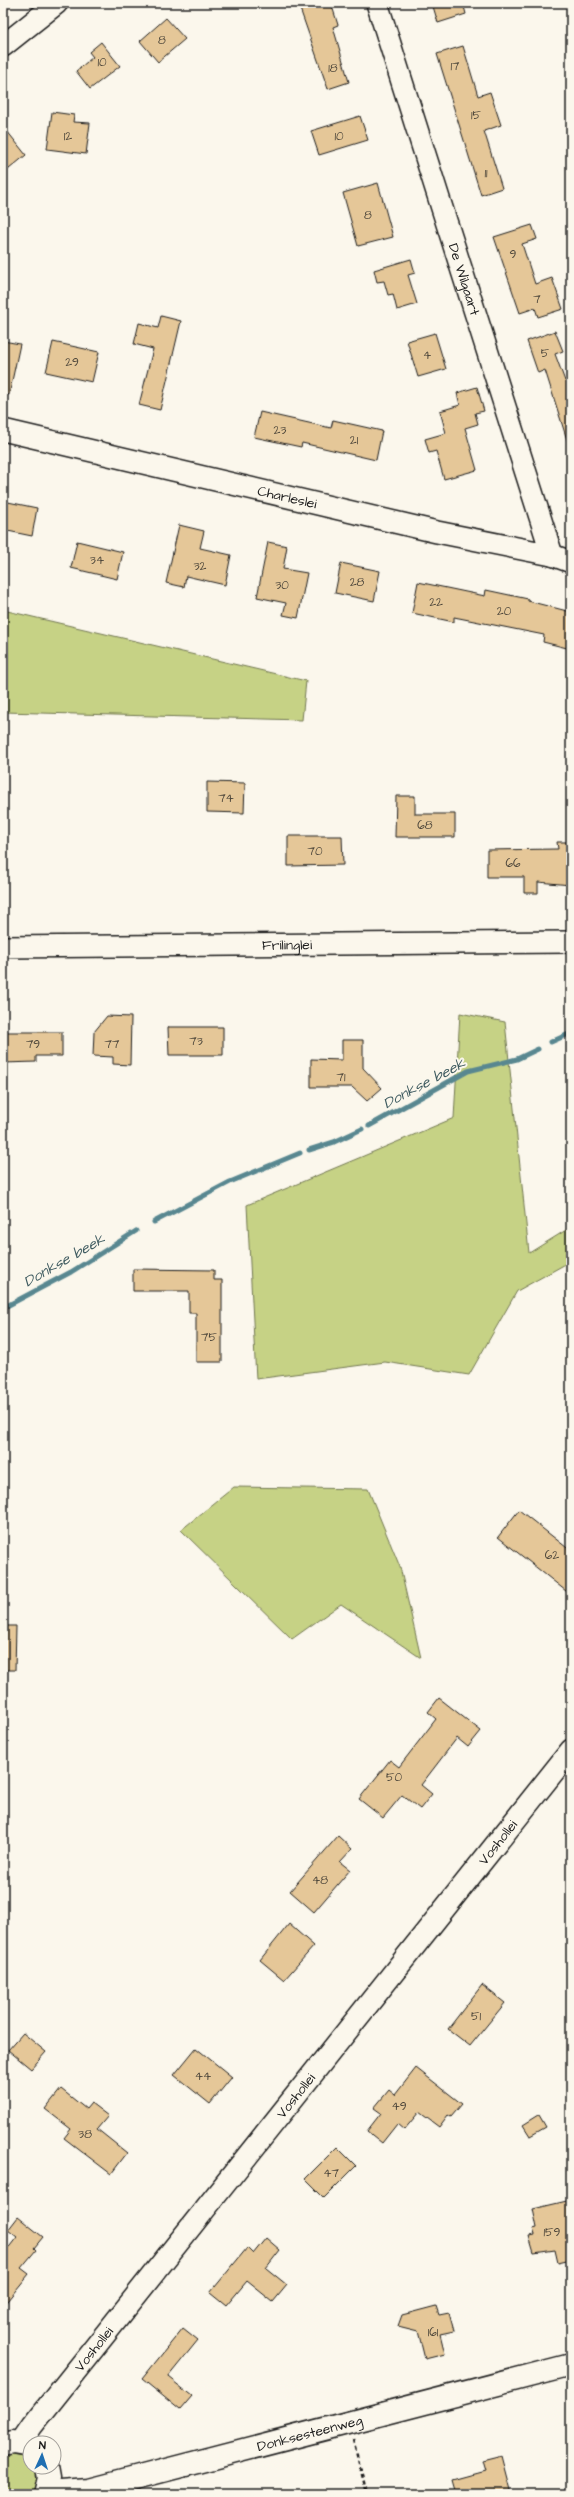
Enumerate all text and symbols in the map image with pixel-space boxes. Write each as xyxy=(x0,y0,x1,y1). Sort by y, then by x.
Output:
house number: 8 xyxy=(158,32,166,49)
house number: 10 xyxy=(97,54,107,71)
house number: 17 xyxy=(451,58,460,75)
house number: 18 xyxy=(328,60,338,77)
house number: 15 xyxy=(471,107,482,124)
house number: 12 xyxy=(64,128,72,145)
house number: 10 xyxy=(334,128,344,145)
house number: 11 xyxy=(484,165,488,182)
house number: 8 xyxy=(364,207,372,224)
street label: De Wilgaart xyxy=(443,241,485,319)
house number: 9 xyxy=(510,246,517,263)
house number: 7 xyxy=(533,291,541,308)
house number: 5 xyxy=(541,345,550,362)
house number: 4 xyxy=(423,347,431,364)
house number: 29 xyxy=(65,354,79,371)
house number: 23 xyxy=(274,422,286,439)
house number: 21 xyxy=(350,432,359,449)
street label: Charleslei xyxy=(255,481,319,514)
house number: 34 xyxy=(90,552,104,569)
house number: 32 xyxy=(194,558,207,575)
house number: 28 xyxy=(350,574,365,591)
house number: 30 xyxy=(275,577,289,594)
house number: 22 xyxy=(429,594,443,611)
house number: 20 xyxy=(497,603,512,620)
house number: 74 xyxy=(218,790,234,807)
house number: 68 xyxy=(417,817,433,834)
house number: 70 xyxy=(308,843,323,860)
house number: 66 xyxy=(505,855,521,872)
street label: Frilinglei xyxy=(262,935,312,956)
house number: 73 xyxy=(189,1033,203,1050)
house number: 79 xyxy=(26,1036,40,1053)
house number: 77 xyxy=(105,1036,120,1053)
water label: Donkse beek xyxy=(379,1053,470,1114)
house number: 71 xyxy=(337,1069,346,1086)
water label: Donkse beek xyxy=(20,1228,109,1292)
house number: 75 xyxy=(201,1329,217,1346)
house number: 62 xyxy=(545,1547,559,1564)
house number: 50 xyxy=(386,1769,402,1786)
street label: Voshollei xyxy=(474,1816,522,1870)
house number: 48 xyxy=(312,1872,328,1889)
house number: 51 xyxy=(471,2008,481,2025)
house number: 44 xyxy=(195,2068,211,2085)
street label: Voshollei xyxy=(272,2069,320,2123)
house number: 49 xyxy=(392,2098,407,2115)
house number: 38 xyxy=(78,2126,92,2143)
house number: 47 xyxy=(323,2165,339,2182)
house number: 159 xyxy=(544,2224,561,2241)
street label: Voshollei xyxy=(70,2323,118,2376)
house number: 161 xyxy=(428,2324,439,2341)
street label: Donksesteenweg xyxy=(255,2411,365,2457)
north arrow xyxy=(22,2435,62,2475)
text: N xyxy=(39,2438,46,2453)

